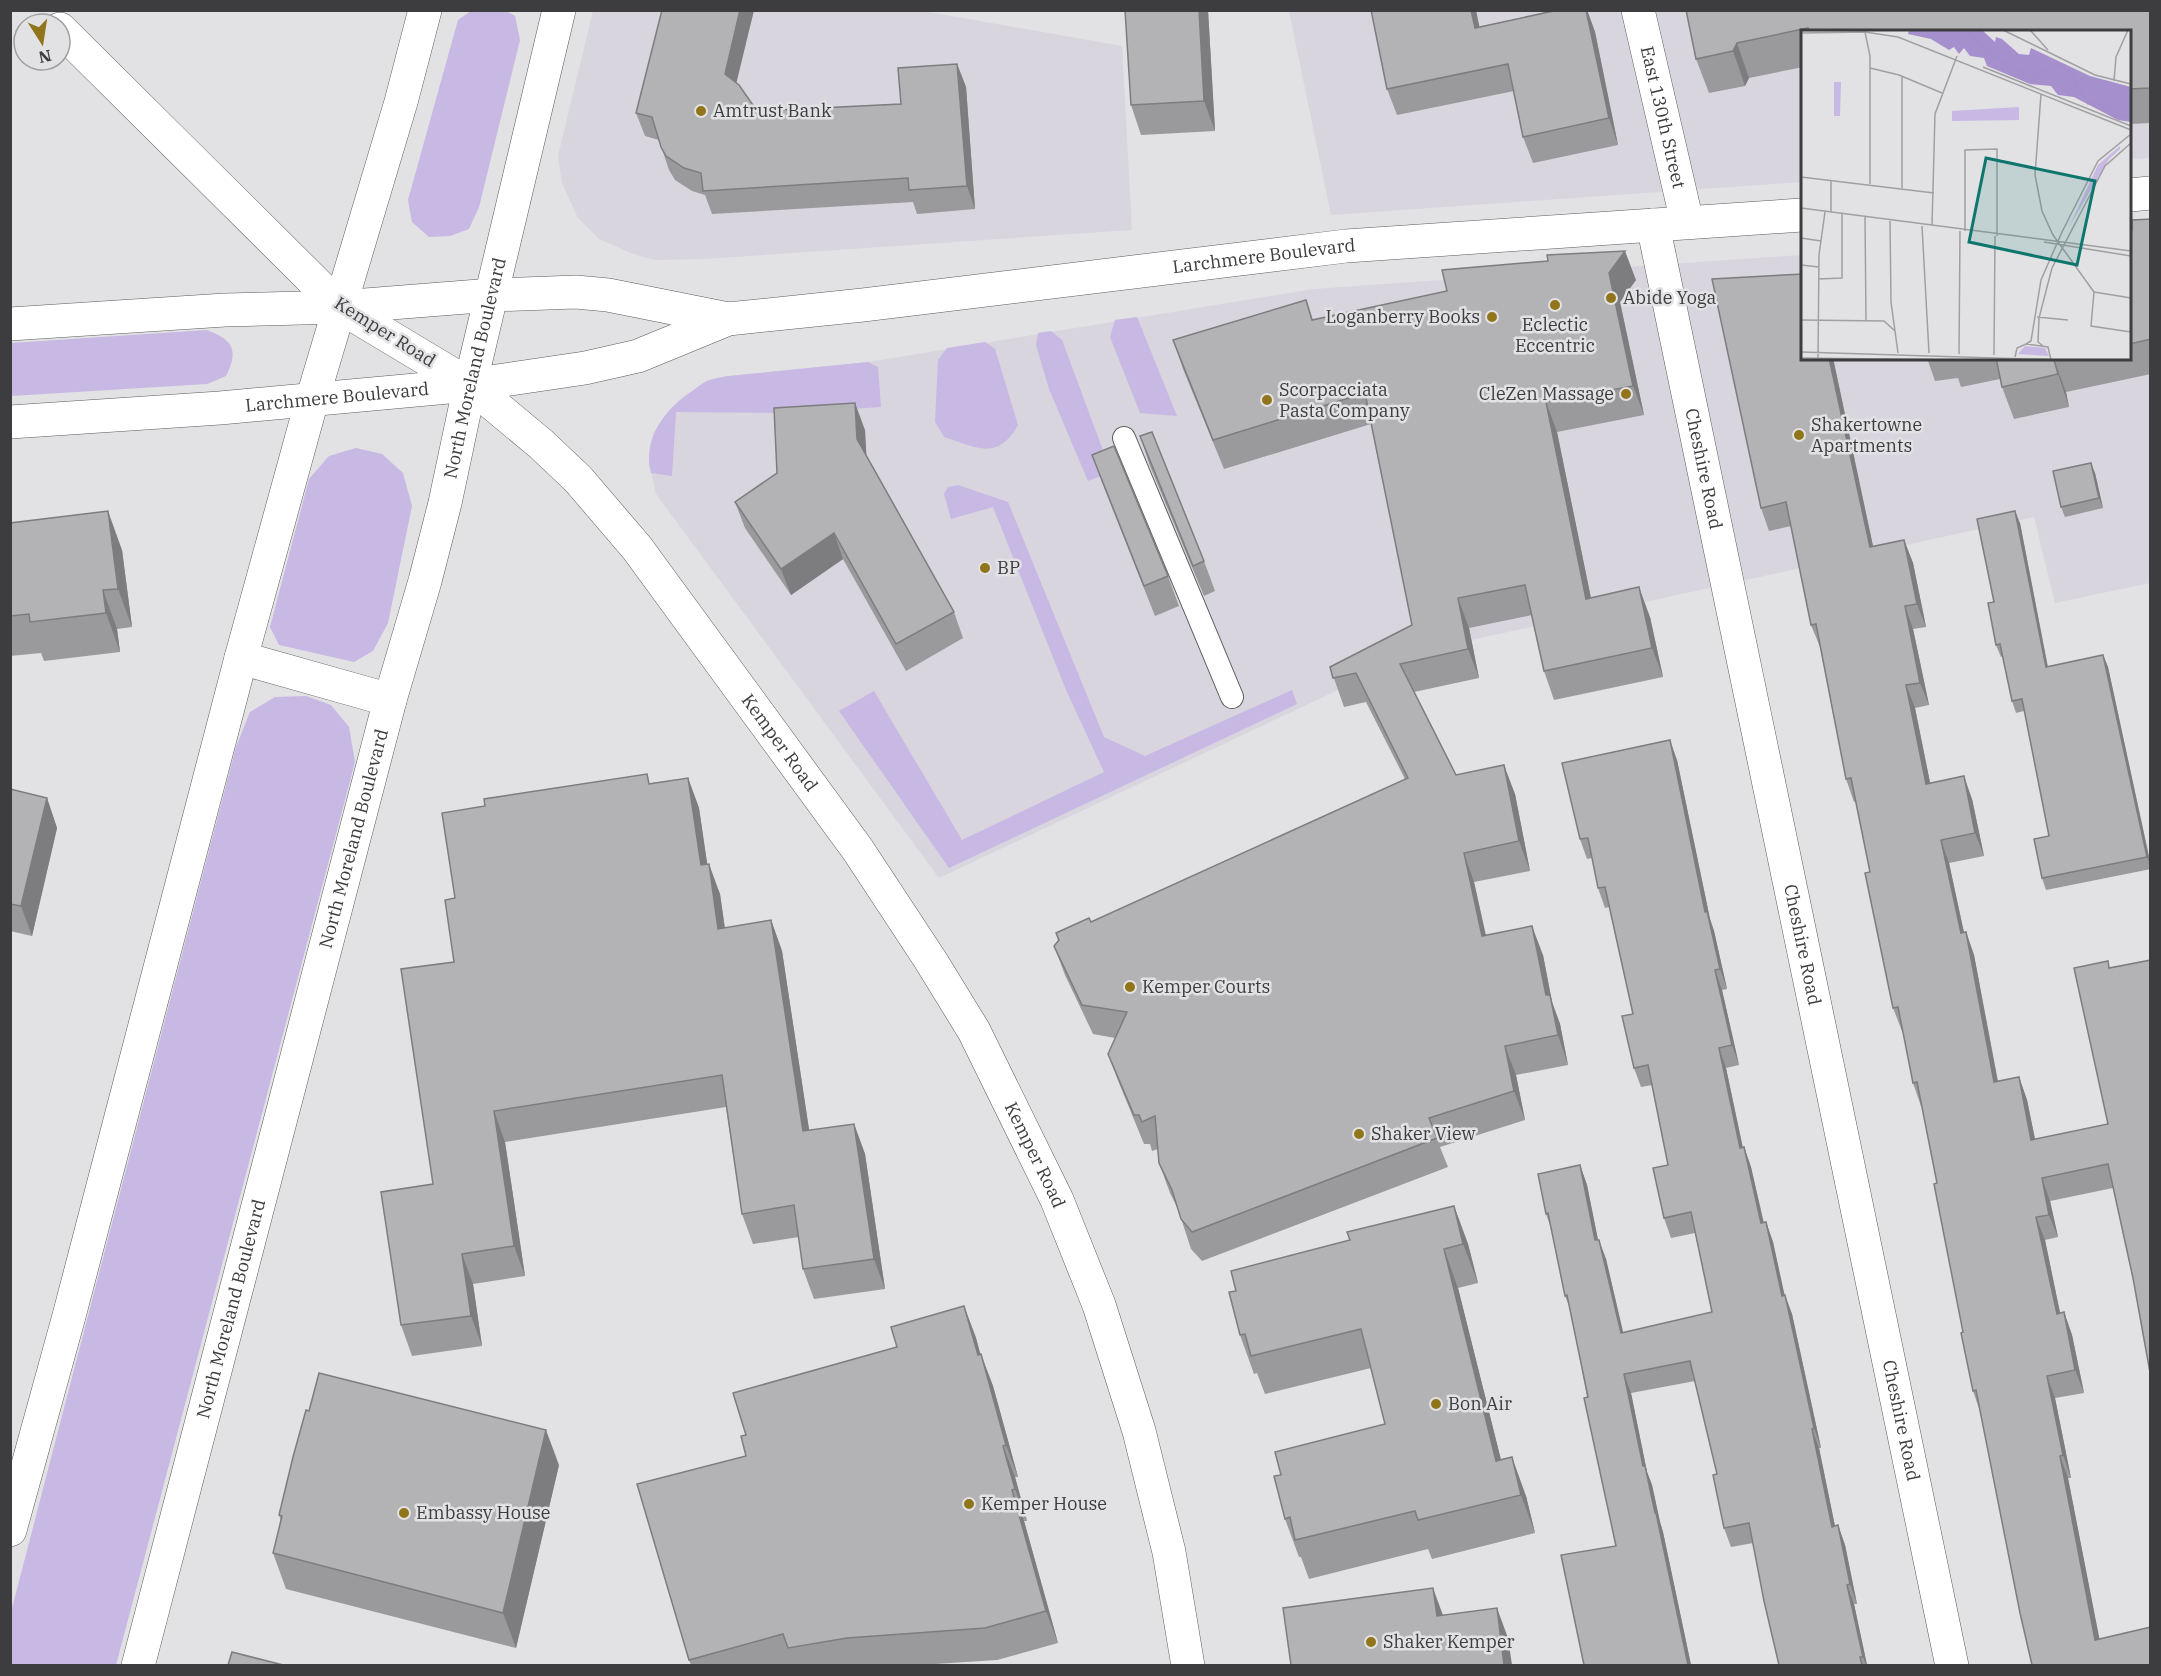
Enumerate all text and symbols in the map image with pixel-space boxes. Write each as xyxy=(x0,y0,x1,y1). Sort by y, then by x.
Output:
north arrow xyxy=(12,12,72,72)
inset map xyxy=(1801,30,2131,360)
street label: East 130th Street xyxy=(1636,44,1691,190)
text: N xyxy=(37,46,53,68)
place label: Amtrust Bank xyxy=(713,99,832,122)
marker: Amtrust Bank xyxy=(694,104,708,118)
street label: Larchmere Boulevard xyxy=(1171,233,1356,278)
street label: North Moreland Boulevard xyxy=(438,255,511,481)
place label: Abide Yoga xyxy=(1623,286,1717,309)
street label: Kemper Road xyxy=(330,291,440,372)
marker: Abide Yoga xyxy=(1604,291,1618,305)
marker: Eclectic Eccentric xyxy=(1548,298,1562,312)
place label: Loganberry Books xyxy=(1325,305,1480,328)
marker: Loganberry Books xyxy=(1485,310,1499,324)
place label: Eclectic Eccentric xyxy=(1515,313,1595,357)
street label: Larchmere Boulevard xyxy=(244,377,430,417)
place label: Scorpacciata Pasta Company xyxy=(1279,378,1410,422)
place label: CleZen Massage xyxy=(1479,382,1614,405)
marker: CleZen Massage xyxy=(1619,387,1633,401)
marker: Scorpacciata Pasta Company xyxy=(1260,393,1274,407)
street label: Cheshire Road xyxy=(1680,406,1728,531)
place label: Shakertowne Apartments xyxy=(1811,413,1922,457)
marker: Shakertowne Apartments xyxy=(1792,428,1806,442)
place label: BP xyxy=(997,556,1020,579)
marker: BP xyxy=(978,561,992,575)
street label: Kemper Road xyxy=(737,689,823,796)
street label: North Moreland Boulevard xyxy=(314,726,393,951)
street label: Cheshire Road xyxy=(1779,882,1827,1007)
place label: Kemper Courts xyxy=(1142,975,1270,998)
marker: Kemper Courts xyxy=(1123,980,1137,994)
street label: Kemper Road xyxy=(1000,1098,1071,1211)
place label: Shaker View xyxy=(1371,1122,1476,1145)
marker: Shaker View xyxy=(1352,1127,1366,1141)
street label: North Moreland Boulevard xyxy=(191,1197,270,1421)
street label: Cheshire Road xyxy=(1878,1358,1925,1483)
place label: Bon Air xyxy=(1448,1392,1512,1415)
marker: Bon Air xyxy=(1429,1397,1443,1411)
place label: Kemper House xyxy=(981,1492,1107,1515)
marker: Kemper House xyxy=(962,1497,976,1511)
place label: Embassy House xyxy=(416,1501,551,1524)
marker: Embassy House xyxy=(397,1506,411,1520)
place label: Shaker Kemper xyxy=(1383,1630,1515,1653)
marker: Shaker Kemper xyxy=(1364,1635,1378,1649)

